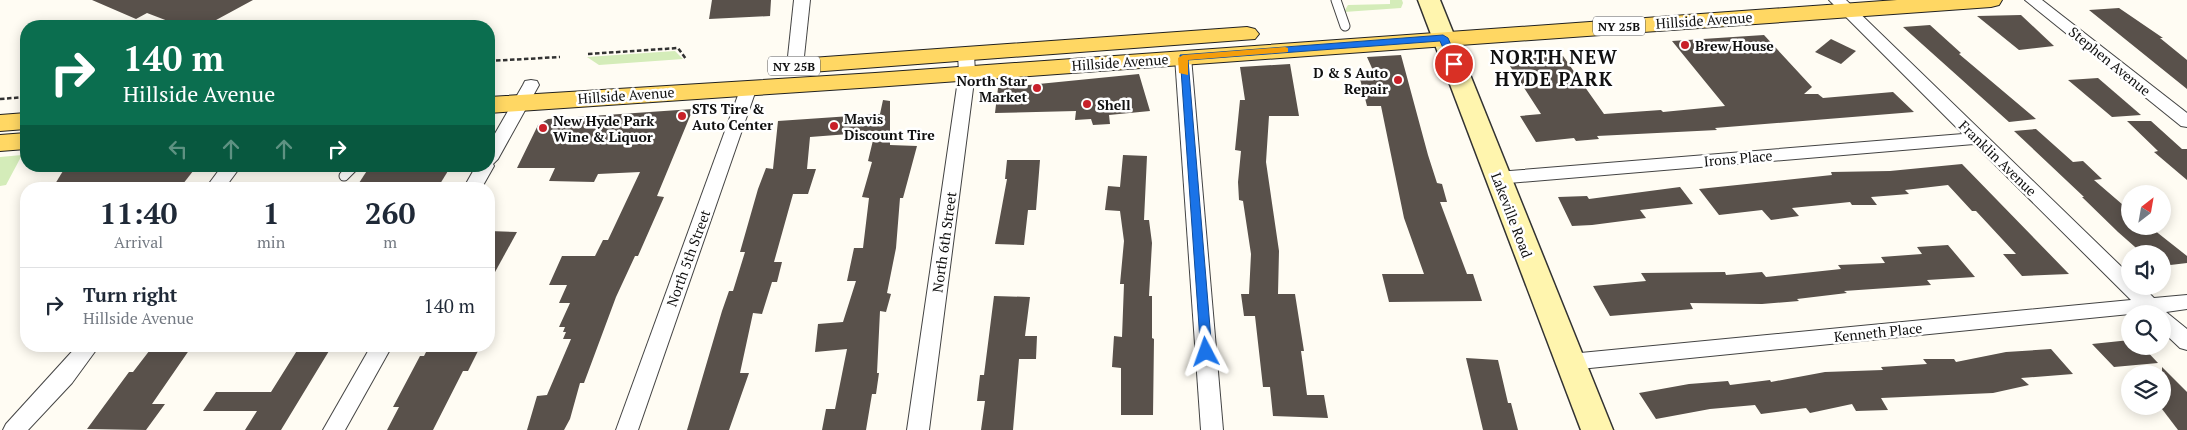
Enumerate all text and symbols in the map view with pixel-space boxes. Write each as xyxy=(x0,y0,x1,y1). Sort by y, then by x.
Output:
street label: Hillside Avenue xyxy=(1655,7,1753,33)
road number: NY 25B xyxy=(1593,16,1645,36)
street label: Stephen Avenue xyxy=(2065,22,2155,100)
text: 140 m xyxy=(123,35,224,81)
place label: Brew House xyxy=(1695,36,1774,55)
marker: Brew House xyxy=(1679,39,1691,51)
icon: right xyxy=(40,40,105,105)
pin xyxy=(1433,43,1475,85)
district label: NORTH NEW HYDE PARK xyxy=(1490,44,1618,91)
street label: Hillside Avenue xyxy=(1071,49,1169,75)
icon: arrive xyxy=(1440,50,1468,78)
road number: NY 25B xyxy=(768,56,820,76)
place label: D & S Auto Repair xyxy=(1313,63,1388,98)
place label: North Star Market xyxy=(956,71,1027,106)
marker: D & S Auto Repair xyxy=(1392,74,1404,86)
text: Hillside Avenue xyxy=(123,79,275,108)
street label: Hillside Avenue xyxy=(577,82,675,108)
marker: North Star Market xyxy=(1031,82,1043,94)
place label: Shell xyxy=(1097,95,1131,114)
marker: Shell xyxy=(1081,98,1093,110)
place label: STS Tire & Auto Center xyxy=(692,99,773,134)
place label: Mavis Discount Tire xyxy=(844,109,935,144)
marker: STS Tire & Auto Center xyxy=(676,110,688,122)
place label: New Hyde Park Wine & Liquor xyxy=(553,111,655,146)
street label: Franklin Avenue xyxy=(1955,116,2041,200)
marker: Mavis Discount Tire xyxy=(828,120,840,132)
marker: New Hyde Park Wine & Liquor xyxy=(537,122,549,134)
icon: left xyxy=(164,135,192,163)
icon: ahead xyxy=(217,135,245,163)
icon: ahead xyxy=(270,135,298,163)
icon: right xyxy=(323,135,351,163)
street label: Irons Place xyxy=(1703,146,1773,170)
street label: Lakeville Road xyxy=(1487,170,1537,261)
north arrow xyxy=(2121,185,2171,235)
map controls xyxy=(2121,185,2171,415)
street label: North 6th Street xyxy=(928,189,961,294)
text: 11:40 xyxy=(99,193,178,233)
text: 1 xyxy=(263,193,280,233)
text: 260 xyxy=(365,193,416,233)
street label: North 5th Street xyxy=(662,206,715,309)
text: Arrival xyxy=(114,231,163,253)
text: min xyxy=(257,231,285,253)
text: m xyxy=(383,231,397,253)
button: sound xyxy=(2121,245,2171,295)
text: Turn right xyxy=(83,282,177,307)
icon: right xyxy=(40,291,68,319)
text: 140 m xyxy=(424,293,475,318)
button: search xyxy=(2121,305,2171,355)
text: Hillside Avenue xyxy=(83,307,194,329)
street label: Kenneth Place xyxy=(1833,318,1923,346)
position arrow xyxy=(1179,325,1231,377)
button: layers xyxy=(2121,365,2171,415)

